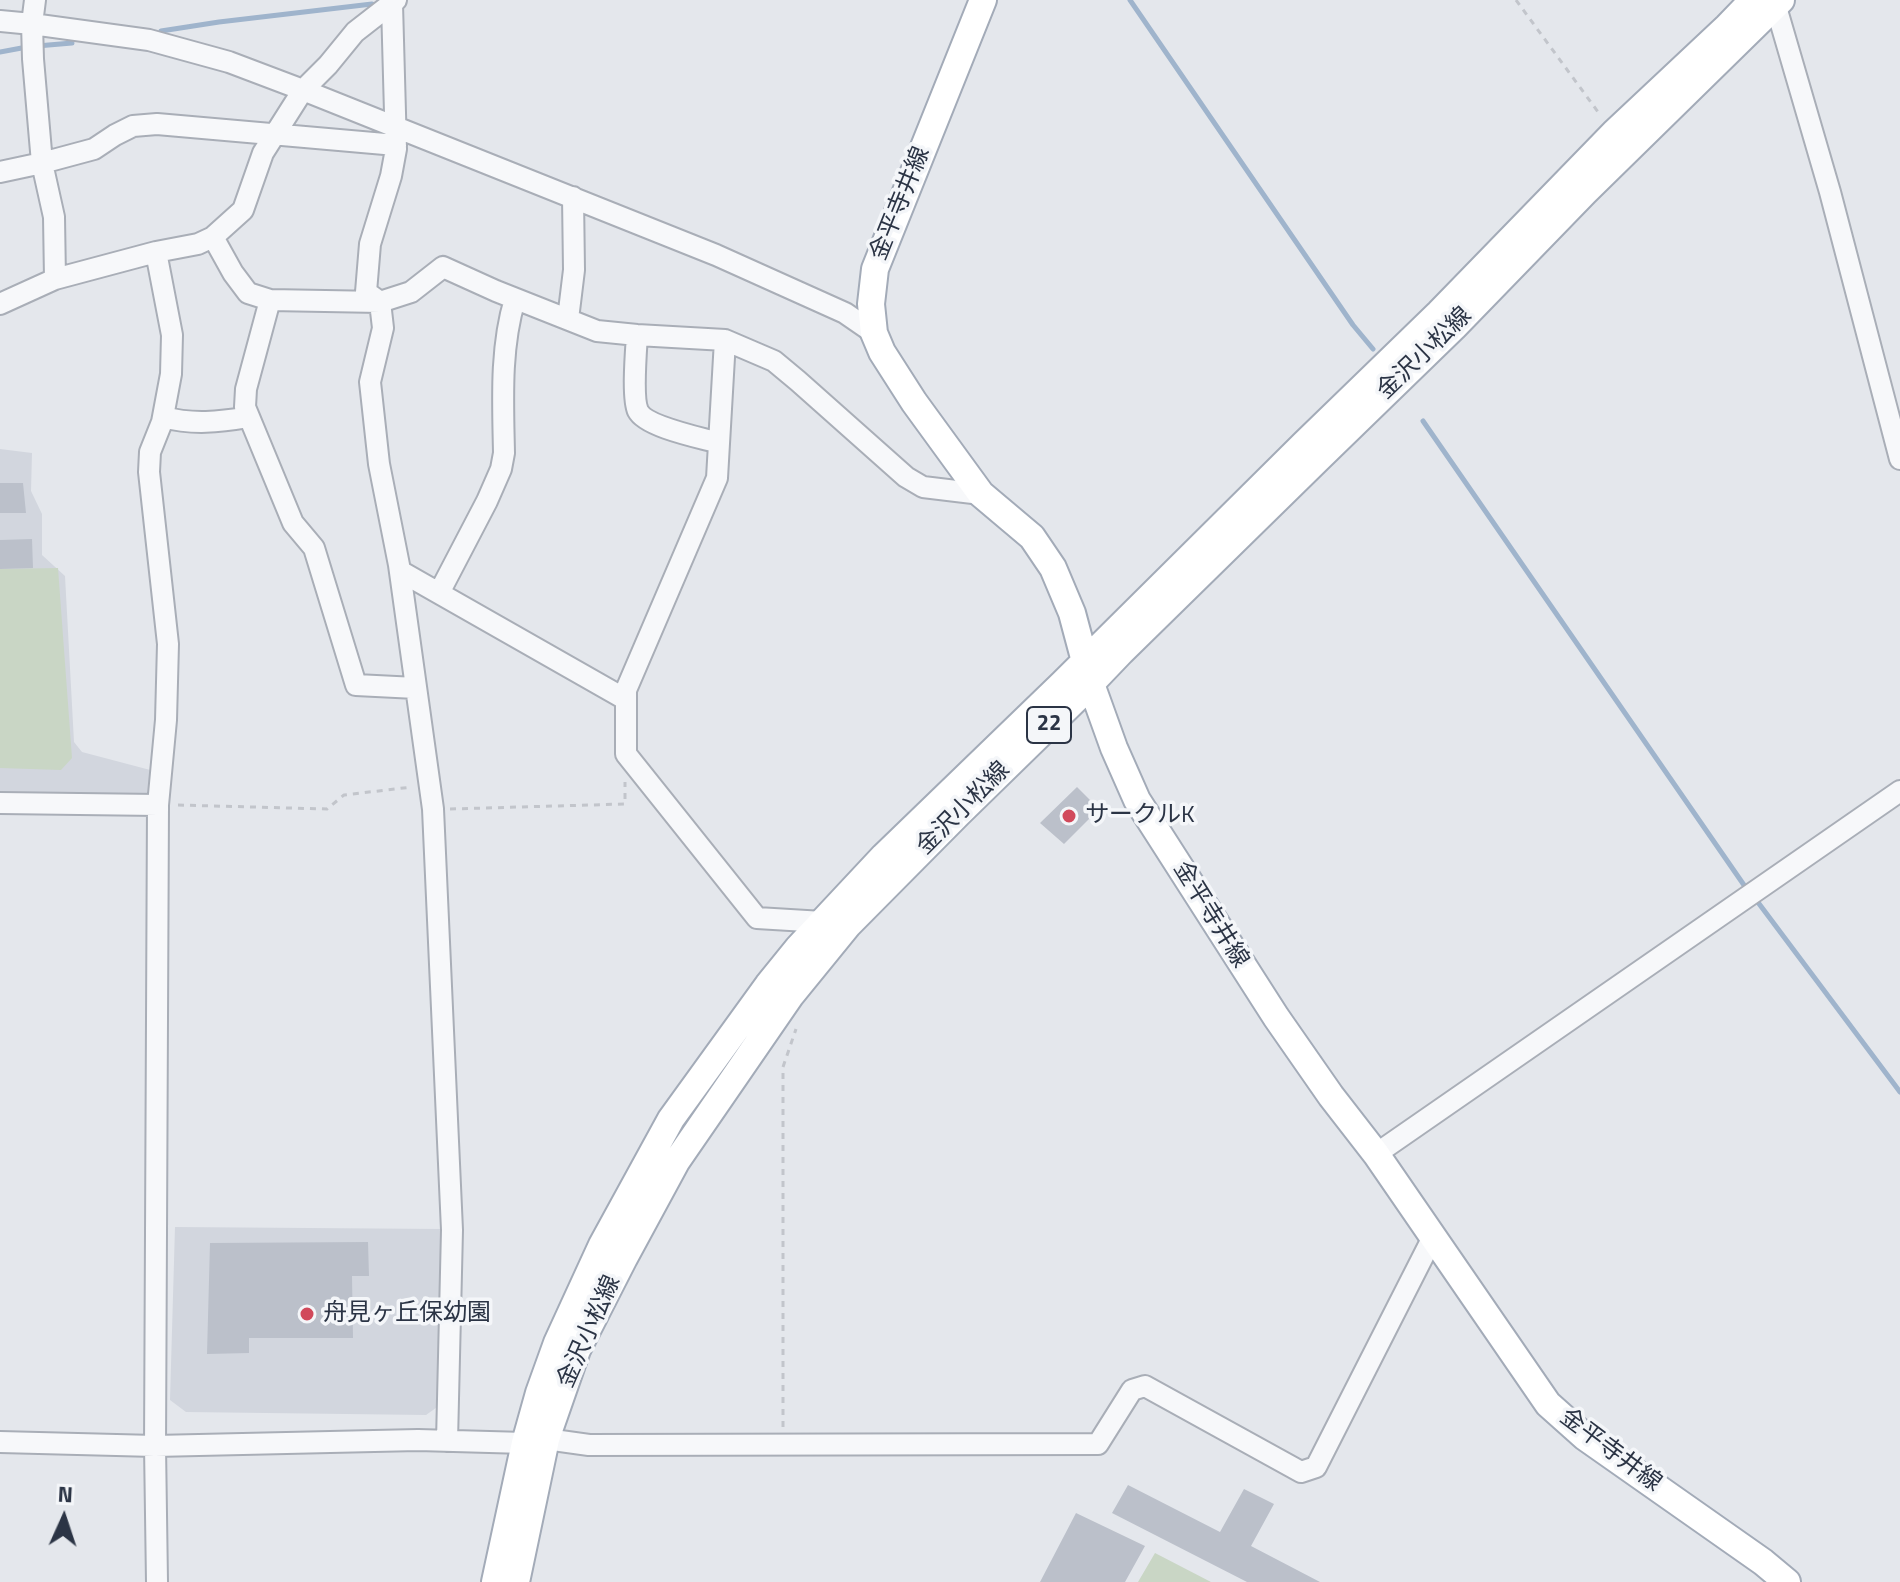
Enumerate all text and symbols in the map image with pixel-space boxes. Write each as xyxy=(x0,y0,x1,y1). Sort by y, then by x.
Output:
street label: 金平寺井線 xyxy=(865,143,937,265)
street label: 金沢小松線 xyxy=(1372,302,1478,406)
road number: 22 xyxy=(1027,707,1071,743)
street label: 金沢小松線 xyxy=(911,756,1017,862)
place label: サークルK xyxy=(1085,802,1195,830)
marker: サークルK xyxy=(1060,807,1078,825)
street label: 金平寺井線 xyxy=(1166,856,1254,974)
street label: 金沢小松線 xyxy=(552,1271,628,1393)
place label: 舟見ヶ丘保幼園 xyxy=(323,1300,491,1328)
marker: 舟見ヶ丘保幼園 xyxy=(298,1305,316,1323)
street label: 金平寺井線 xyxy=(1553,1403,1667,1499)
text: N xyxy=(57,1477,74,1511)
north arrow xyxy=(24,1478,104,1558)

